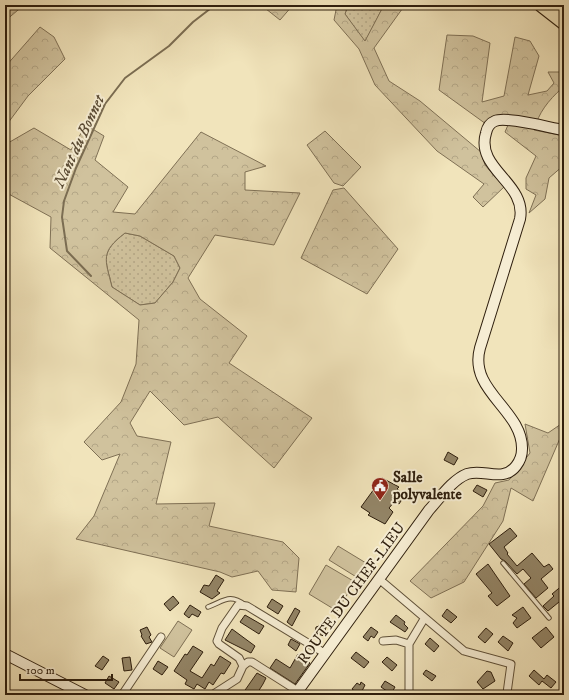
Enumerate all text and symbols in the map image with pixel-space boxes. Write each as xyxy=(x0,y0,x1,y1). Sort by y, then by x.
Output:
water label: Nant du Bonnet xyxy=(48,91,109,192)
place label: Salle polyvalente xyxy=(392,468,462,504)
public building icon: Salle polyvalente xyxy=(370,476,390,501)
street label: ROUTE DU CHEF-LIEU xyxy=(294,518,409,668)
scale bar xyxy=(20,656,112,682)
text: 100 m xyxy=(26,663,55,678)

